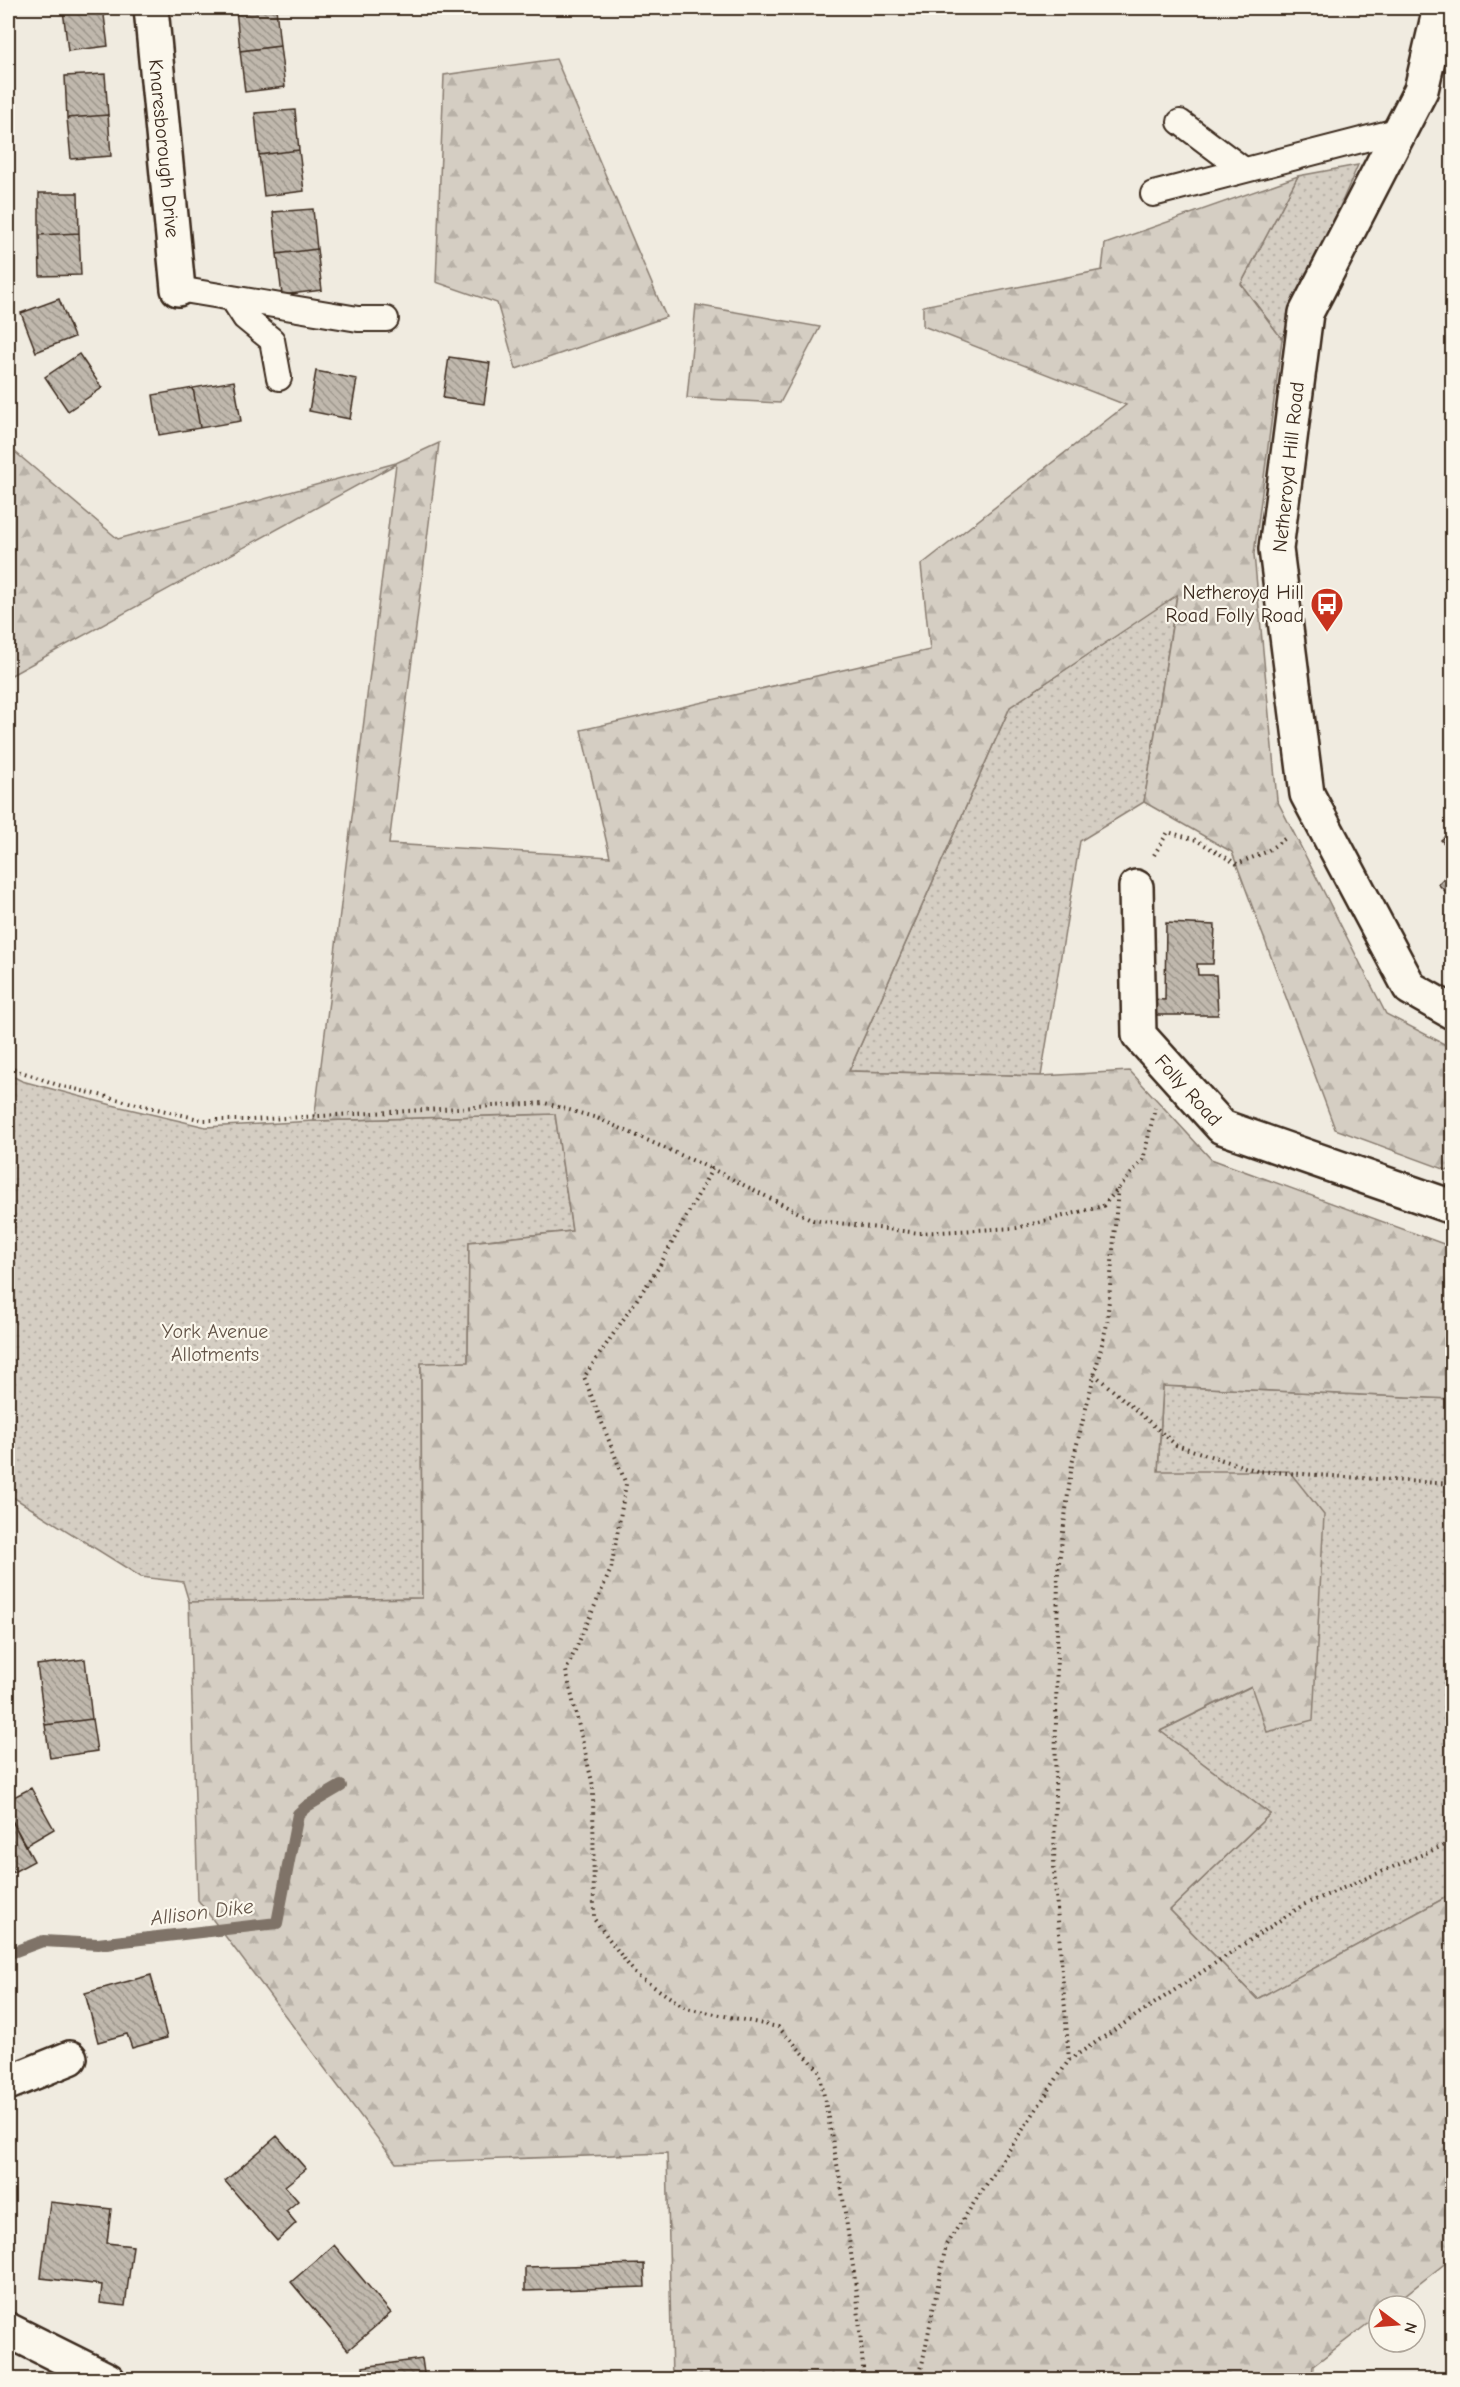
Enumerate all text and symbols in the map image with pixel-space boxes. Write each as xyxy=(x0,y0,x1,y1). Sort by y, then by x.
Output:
street label: Knaresborough Drive xyxy=(144,58,184,239)
street label: Netheroyd Hill Road xyxy=(1268,381,1309,553)
place label: Netheroyd Hill Road Folly Road xyxy=(1166,581,1304,627)
bus stop icon: Netheroyd Hill Road Folly Road xyxy=(1309,586,1345,633)
street label: Folly Road xyxy=(1150,1050,1226,1131)
park label: York Avenue Allotments xyxy=(162,1320,268,1366)
water label: Allison Dike xyxy=(148,1894,255,1930)
north arrow xyxy=(1367,2294,1427,2354)
text: N xyxy=(1400,2320,1421,2335)

